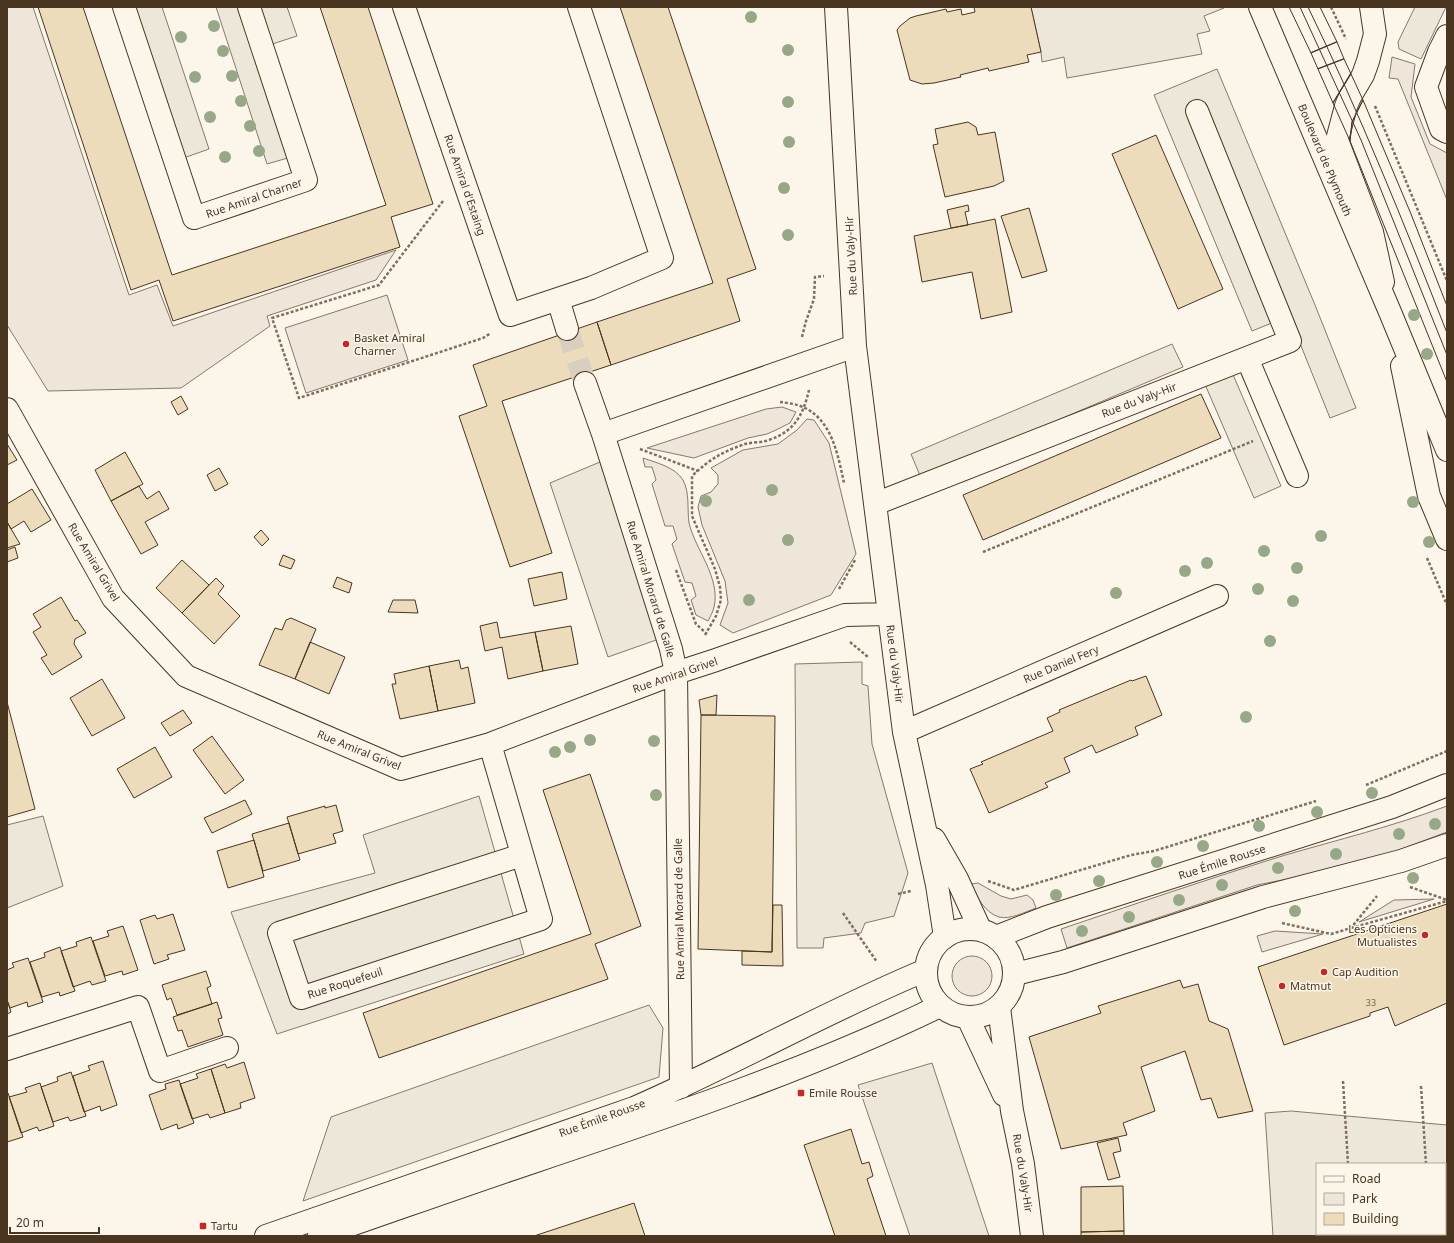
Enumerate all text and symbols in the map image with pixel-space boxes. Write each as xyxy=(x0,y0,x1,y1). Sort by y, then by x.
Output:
street label: Boulevard de Plymouth xyxy=(1295,101,1356,218)
street label: Rue Amiral d'Estaing xyxy=(441,132,490,237)
street label: Rue Amiral Charner xyxy=(204,174,304,221)
street label: Rue du Valy-Hir xyxy=(841,216,860,296)
place label: Basket Amiral Charner xyxy=(354,330,425,358)
marker: Basket Amiral Charner xyxy=(341,339,351,349)
street label: Rue du Valy-Hir xyxy=(1099,378,1179,421)
street label: Rue Amiral Morard de Galle xyxy=(624,519,679,659)
street label: Rue Amiral Grivel xyxy=(65,520,124,604)
street label: Rue du Valy-Hir xyxy=(883,624,908,705)
street label: Rue Daniel Fery xyxy=(1021,641,1101,686)
street label: Rue Amiral Grivel xyxy=(630,653,719,696)
street label: Rue Amiral Grivel xyxy=(315,726,403,773)
street label: Rue Amiral Morard de Galle xyxy=(670,838,687,980)
street label: Rue Émile Rousse xyxy=(1176,840,1267,883)
place label: Les Opticiens Mutualistes xyxy=(1348,921,1417,949)
marker: Les Opticiens Mutualistes xyxy=(1420,930,1430,940)
street label: Rue Roquefeuil xyxy=(305,963,384,1002)
place label: Cap Audition xyxy=(1332,964,1398,979)
marker: Cap Audition xyxy=(1319,967,1329,977)
place label: Matmut xyxy=(1290,978,1331,993)
marker: Matmut xyxy=(1277,981,1287,991)
house number: 33 xyxy=(1366,996,1376,1009)
place label: Emile Rousse xyxy=(809,1085,877,1100)
marker: Emile Rousse xyxy=(796,1088,806,1098)
street label: Rue Émile Rousse xyxy=(557,1095,647,1140)
street label: Rue du Valy-Hir xyxy=(1010,1133,1037,1214)
legend xyxy=(1316,1163,1446,1235)
text: Road xyxy=(1352,1170,1381,1187)
text: Park xyxy=(1352,1190,1378,1207)
scale bar xyxy=(10,1209,99,1235)
text: Building xyxy=(1352,1210,1399,1227)
text: 20 m xyxy=(16,1214,44,1231)
place label: Tartu xyxy=(211,1218,238,1233)
marker: Tartu xyxy=(198,1221,208,1231)

